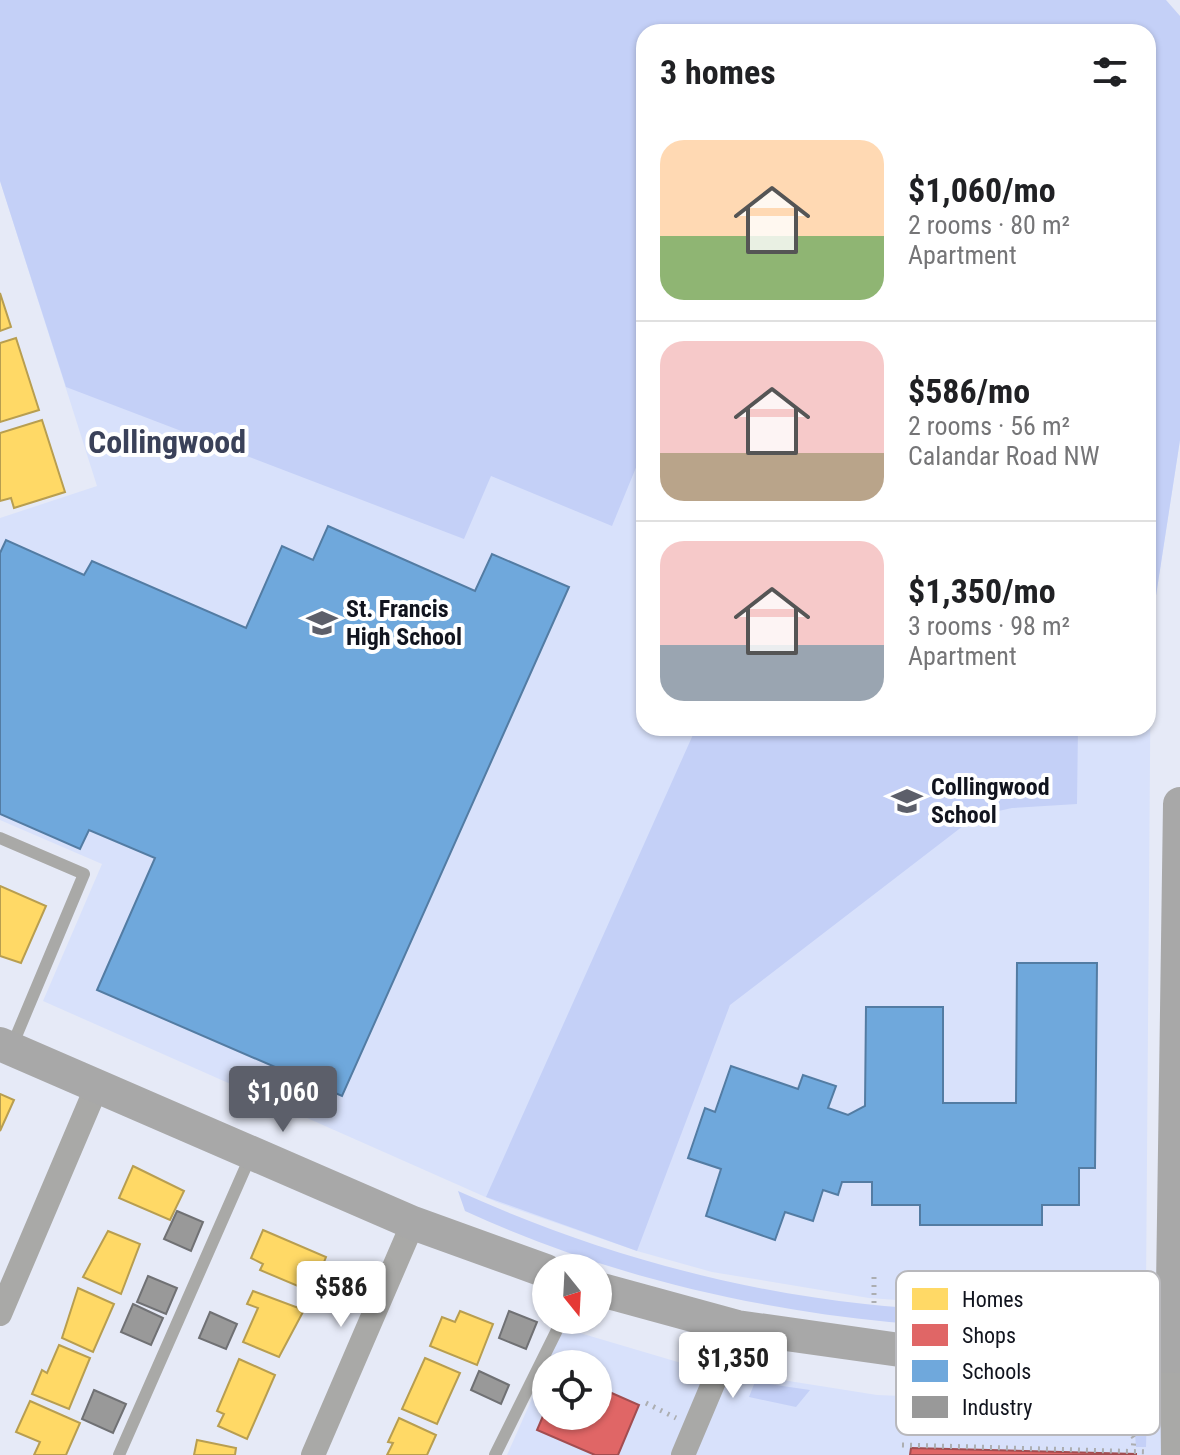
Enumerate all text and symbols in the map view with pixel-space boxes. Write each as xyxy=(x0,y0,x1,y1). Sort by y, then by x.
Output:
icon: filters xyxy=(1088,50,1132,94)
text: 3 homes xyxy=(660,52,776,92)
text: $1,060/mo xyxy=(908,170,1056,210)
icon: home xyxy=(724,172,820,268)
text: 2 rooms · 80 m² xyxy=(908,210,1070,240)
text: Apartment xyxy=(908,240,1017,270)
text: $586/mo xyxy=(908,371,1030,411)
icon: home xyxy=(724,373,820,469)
text: 2 rooms · 56 m² xyxy=(908,411,1070,441)
district label: Collingwood xyxy=(88,423,246,461)
text: Calandar Road NW xyxy=(908,441,1100,471)
text: $1,350/mo xyxy=(908,571,1056,611)
icon: home xyxy=(724,573,820,669)
place label: St. Francis High School xyxy=(346,595,462,651)
school or university icon: St. Francis High School xyxy=(305,606,339,640)
text: 3 rooms · 98 m² xyxy=(908,611,1070,641)
text: Apartment xyxy=(908,641,1017,671)
place label: Collingwood School xyxy=(931,773,1050,829)
school or university icon: Collingwood School xyxy=(890,784,924,818)
pin: $1,060 xyxy=(218,1066,348,1134)
text: $1,060 xyxy=(247,1077,319,1107)
north arrow xyxy=(532,1254,612,1334)
map controls xyxy=(532,1254,612,1430)
pin: $586 xyxy=(294,1261,388,1329)
legend xyxy=(896,1271,1160,1435)
text: $586 xyxy=(315,1272,367,1302)
text: Homes xyxy=(962,1287,1024,1312)
text: Shops xyxy=(962,1323,1016,1348)
pin: $1,350 xyxy=(668,1332,798,1400)
text: $1,350 xyxy=(697,1343,769,1373)
button: locate xyxy=(532,1350,612,1430)
text: Schools xyxy=(962,1359,1031,1384)
text: Industry xyxy=(962,1395,1032,1420)

